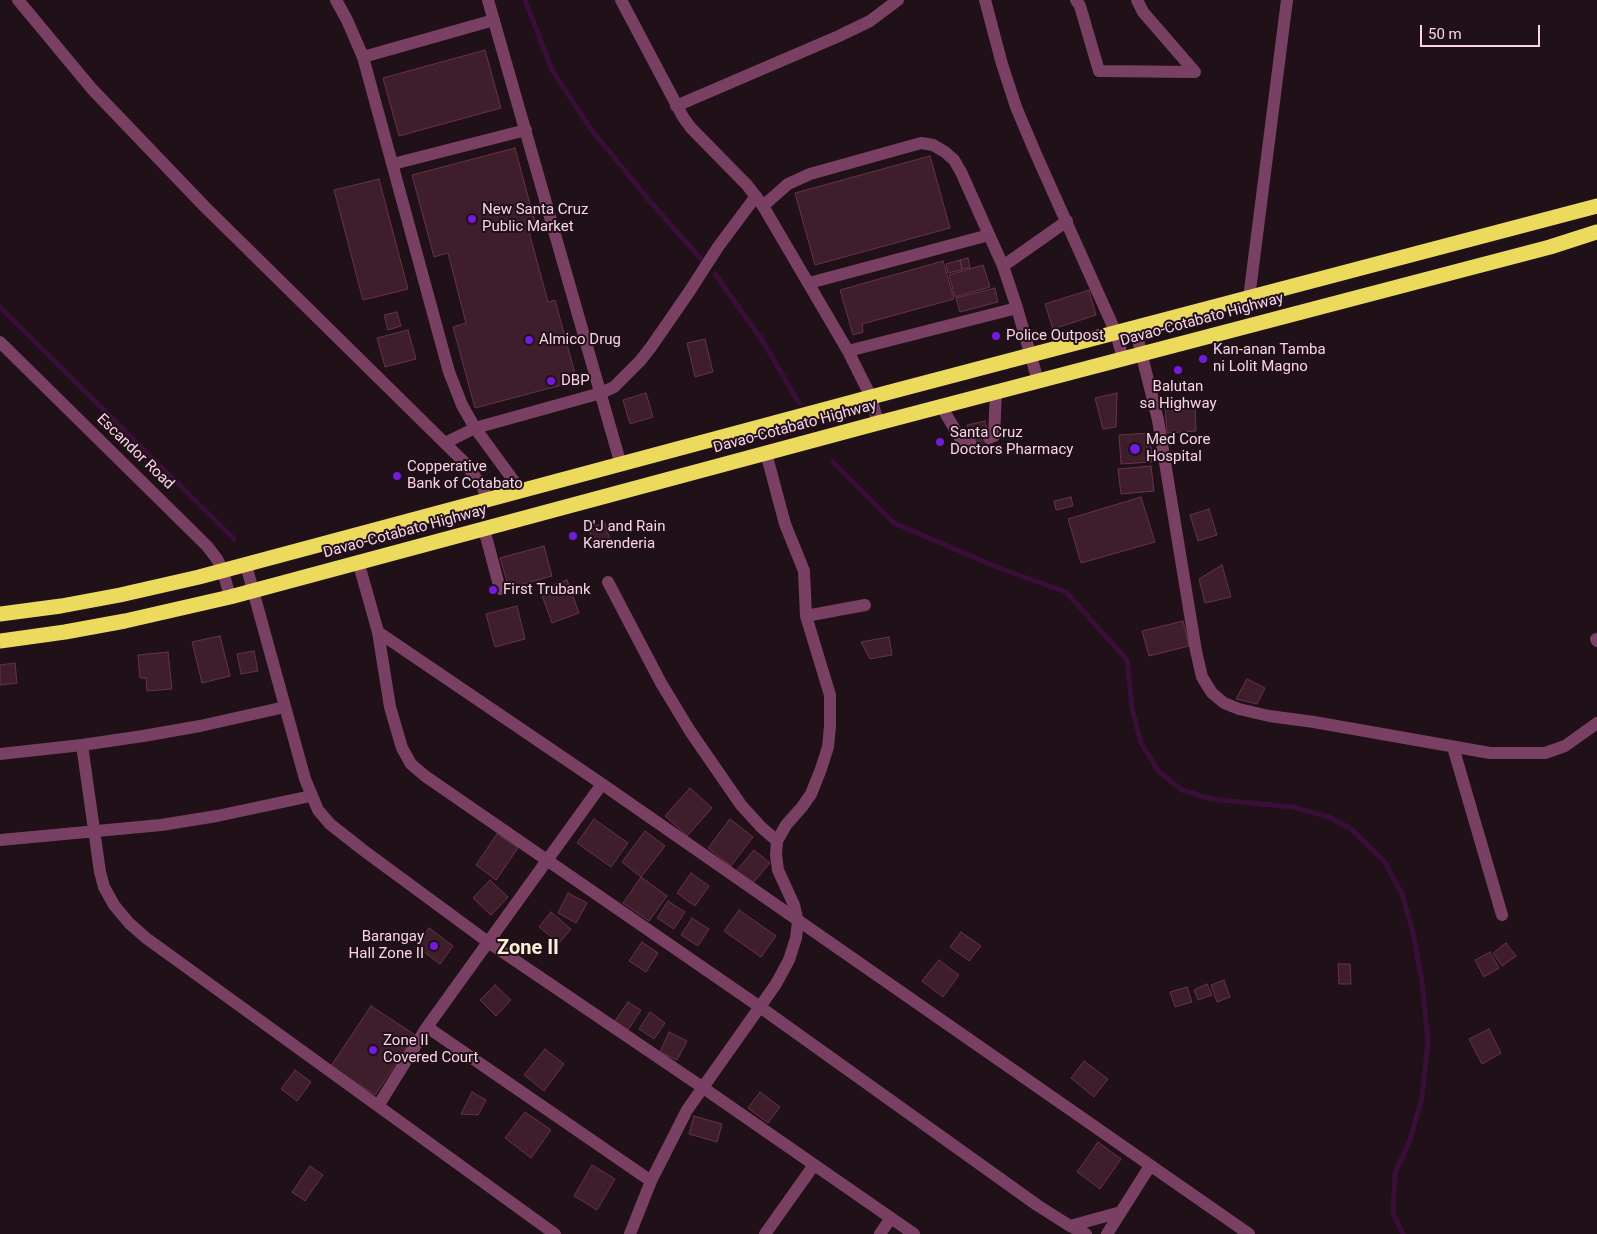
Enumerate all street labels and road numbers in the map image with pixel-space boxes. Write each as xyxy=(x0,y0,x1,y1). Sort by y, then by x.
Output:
street label: Davao-Cotabato Highway xyxy=(1118,290,1286,350)
street label: Davao-Cotabato Highway xyxy=(711,397,879,457)
street label: Escandor Road xyxy=(92,411,178,493)
street label: Davao-Cotabato Highway xyxy=(321,502,489,562)

